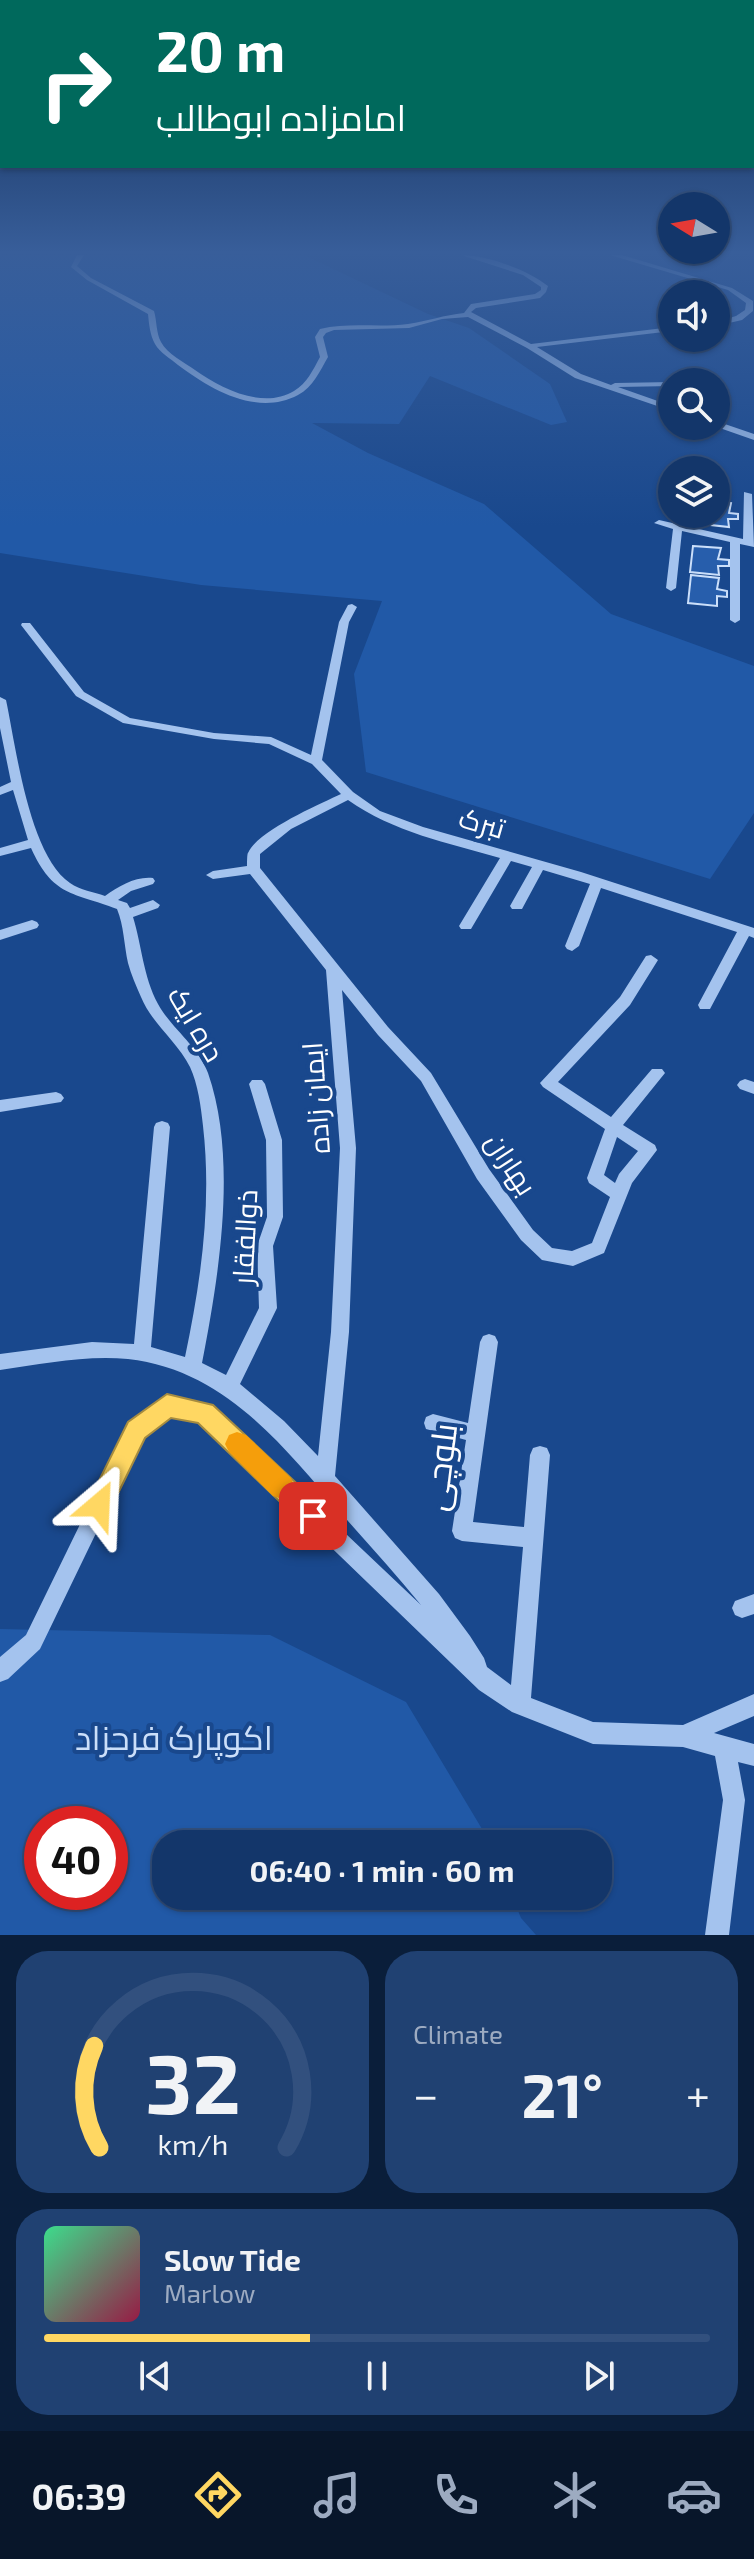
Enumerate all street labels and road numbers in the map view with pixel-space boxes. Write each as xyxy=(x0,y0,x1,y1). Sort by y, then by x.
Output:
street label: تبرک xyxy=(455,799,510,845)
street label: دره ایک xyxy=(161,980,232,1067)
street label: ایمان زاده xyxy=(294,1041,337,1155)
street label: بهاران xyxy=(478,1126,545,1202)
street label: ذوالفقار xyxy=(224,1188,263,1287)
street label: بلوچی xyxy=(413,1421,467,1513)

